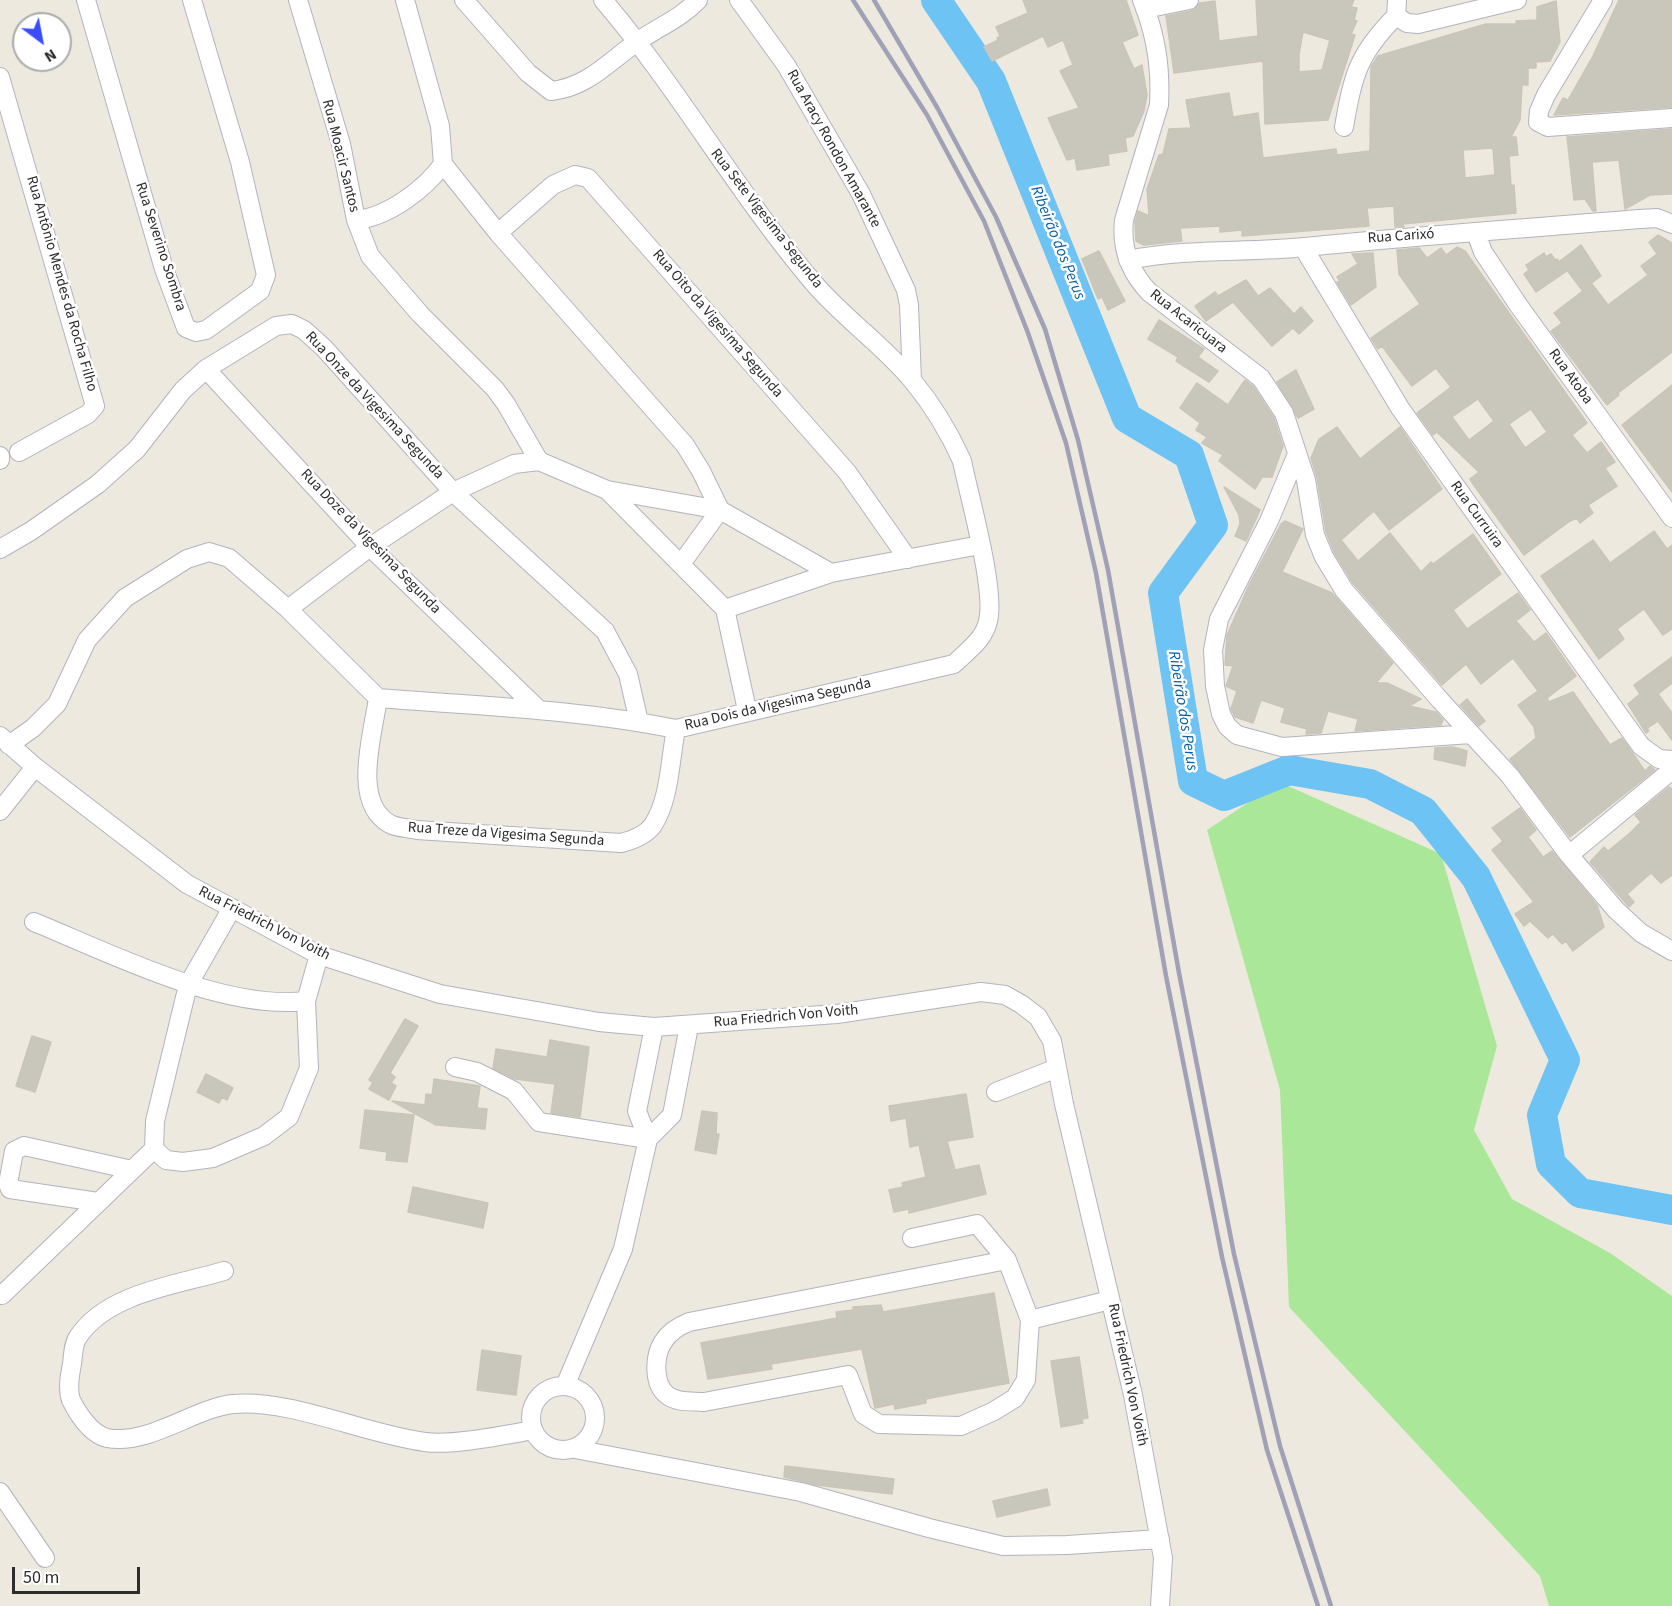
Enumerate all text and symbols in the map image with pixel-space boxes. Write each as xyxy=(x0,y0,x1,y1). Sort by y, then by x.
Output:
north arrow xyxy=(12,12,72,72)
text: N xyxy=(40,43,61,68)
street label: Rua Aracy Rondon Amarante xyxy=(782,67,884,231)
street label: Rua Moacir Santos xyxy=(317,98,363,214)
street label: Rua Sete Vigesima Segunda xyxy=(706,146,826,292)
street label: Rua Antônio Mendes da Rocha Filho xyxy=(22,174,100,394)
street label: Rua Severino Sombra xyxy=(131,180,189,314)
water label: Ribeirão dos Perus xyxy=(1025,183,1089,303)
street label: Rua Carixó xyxy=(1367,226,1435,248)
street label: Rua Oito da Vigesima Segunda xyxy=(648,246,786,402)
street label: Rua Acaricuara xyxy=(1146,286,1230,358)
street label: Rua Onze da Vigesima Segunda xyxy=(301,328,447,484)
street label: Rua Atoba xyxy=(1544,346,1596,408)
street label: Rua Doze da Vigesima Segunda xyxy=(296,466,444,618)
street label: Rua Curruira xyxy=(1446,478,1506,552)
water label: Ribeirão dos Perus xyxy=(1163,650,1201,772)
street label: Rua Dois da Vigesima Segunda xyxy=(683,675,873,735)
street label: Rua Treze da Vigesima Segunda xyxy=(407,819,605,851)
street label: Rua Friedrich Von Voith xyxy=(195,883,333,965)
street label: Rua Friedrich Von Voith xyxy=(713,1002,859,1032)
street label: Rua Friedrich Von Voith xyxy=(1103,1302,1151,1448)
scale bar xyxy=(15,1555,142,1593)
text: 50 m xyxy=(23,1565,59,1590)

